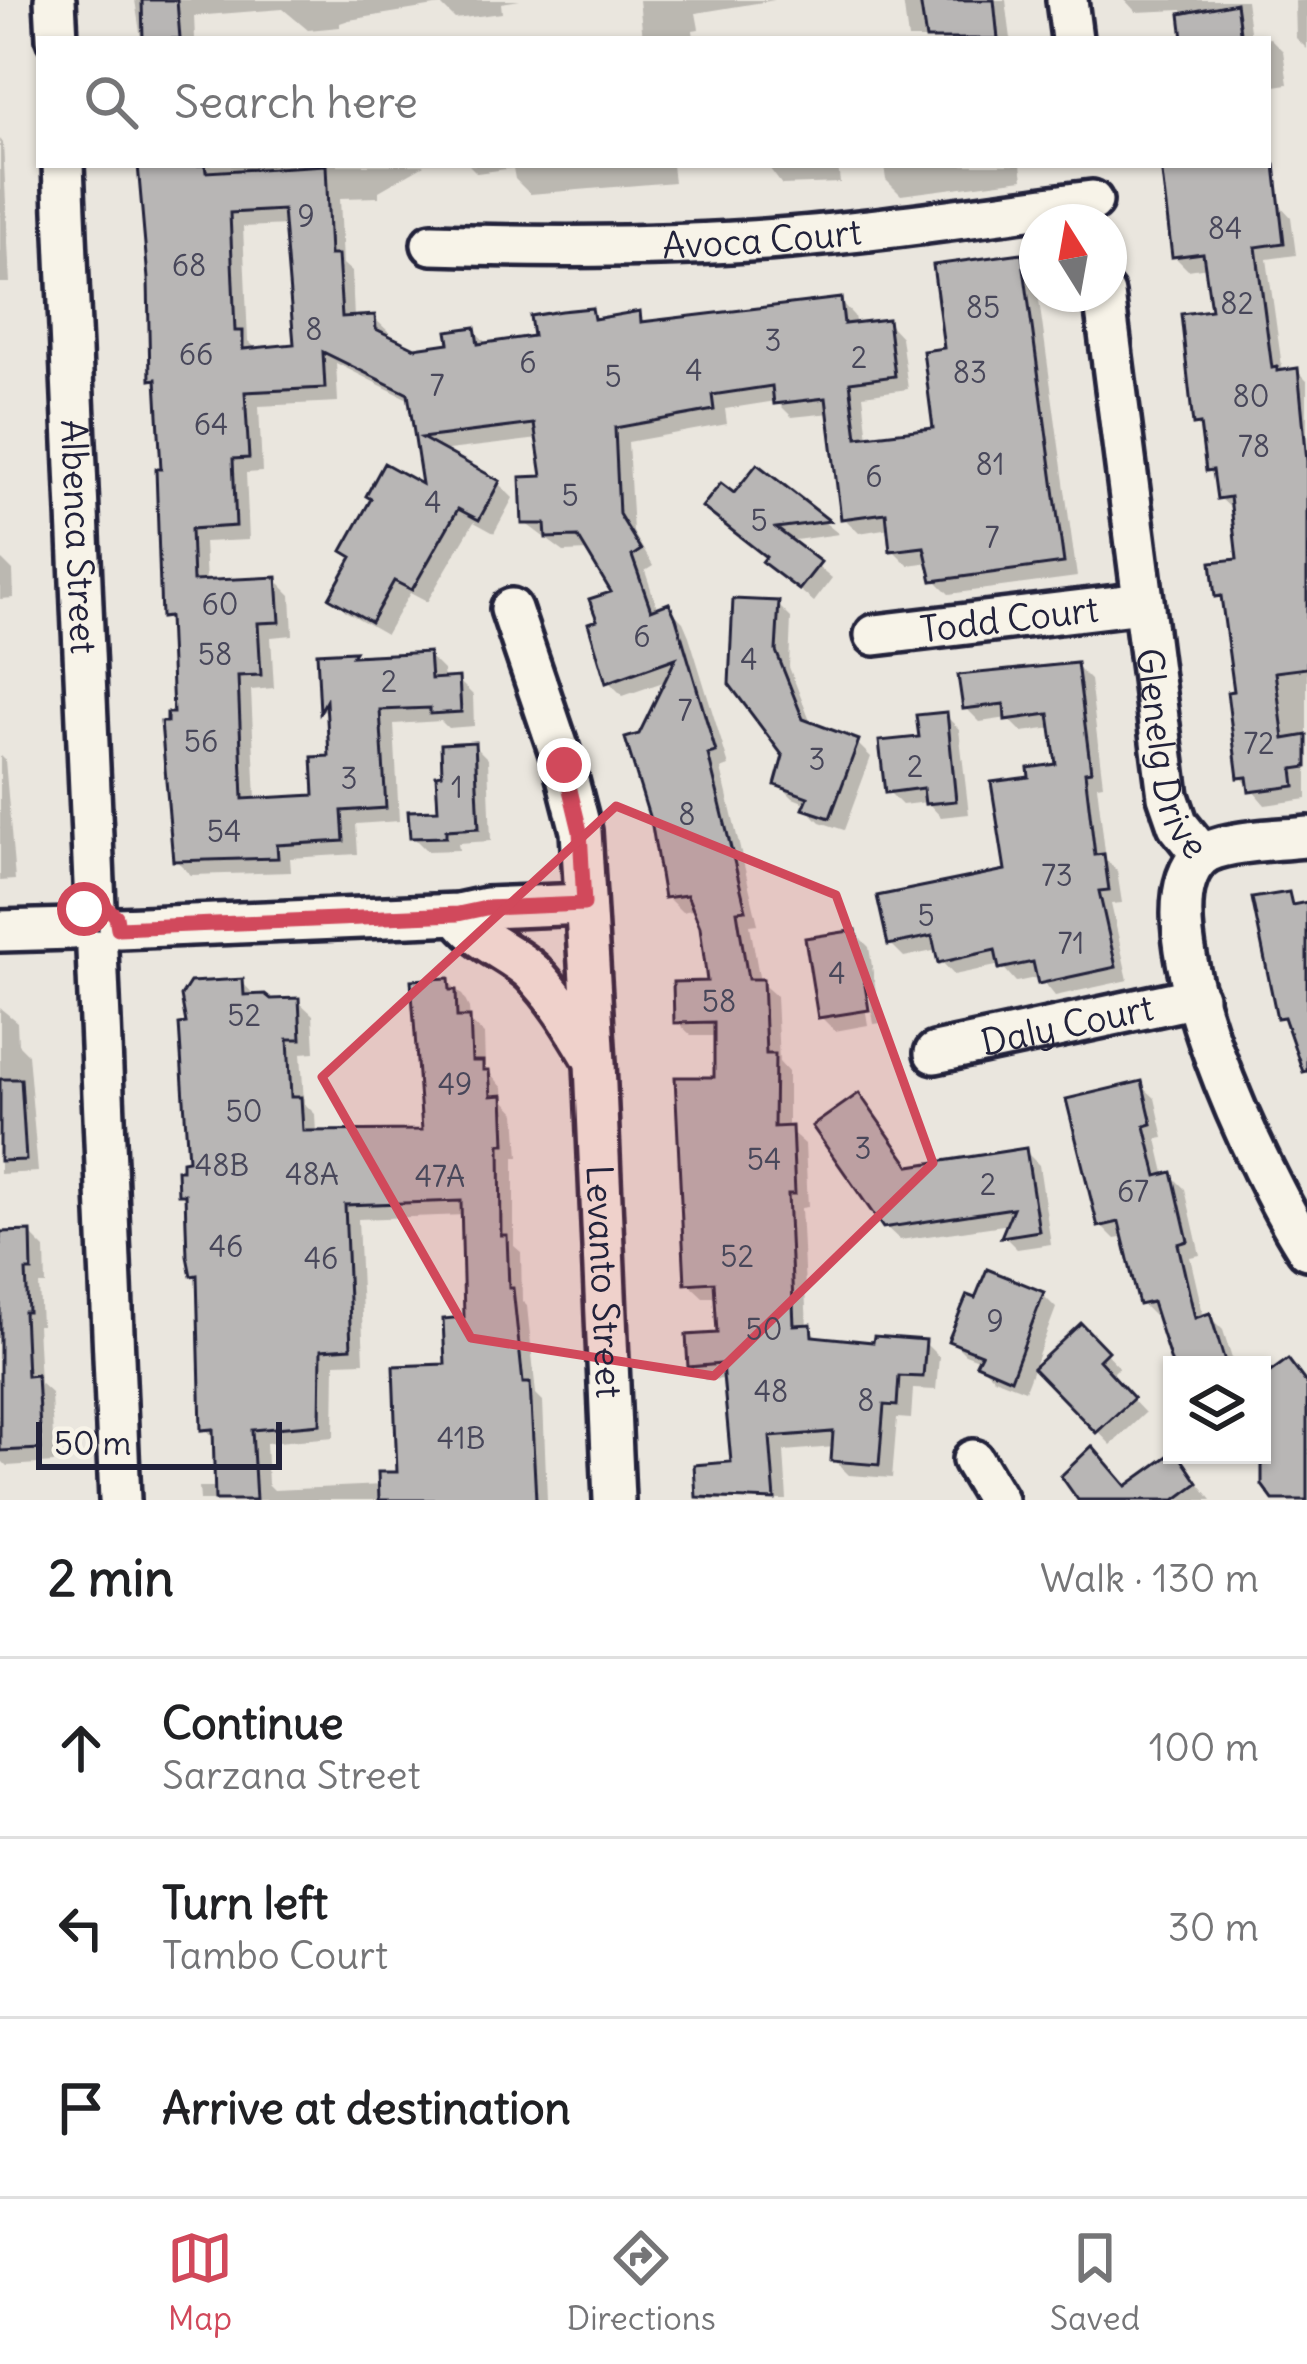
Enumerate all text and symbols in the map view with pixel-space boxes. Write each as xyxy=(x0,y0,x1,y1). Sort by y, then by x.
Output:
search box xyxy=(36,36,1271,168)
icon: search xyxy=(78,69,144,135)
text: Search here xyxy=(174,74,418,130)
house number: 9 xyxy=(297,197,315,235)
north arrow xyxy=(1019,204,1127,312)
street label: Avoca Court xyxy=(662,209,864,268)
house number: 84 xyxy=(1208,209,1242,247)
house number: 68 xyxy=(172,246,206,284)
house number: 82 xyxy=(1220,284,1254,322)
house number: 85 xyxy=(966,288,1000,326)
house number: 8 xyxy=(305,310,323,348)
house number: 3 xyxy=(764,321,782,359)
house number: 66 xyxy=(179,335,213,373)
house number: 2 xyxy=(851,338,867,376)
house number: 6 xyxy=(519,343,537,381)
house number: 4 xyxy=(685,351,703,389)
house number: 83 xyxy=(953,353,987,391)
house number: 5 xyxy=(604,357,622,395)
house number: 7 xyxy=(430,366,444,404)
house number: 80 xyxy=(1232,377,1270,415)
house number: 64 xyxy=(194,405,228,443)
street label: Albenca Street xyxy=(51,418,106,655)
house number: 78 xyxy=(1238,427,1270,465)
house number: 81 xyxy=(975,445,1005,483)
house number: 6 xyxy=(865,457,883,495)
house number: 5 xyxy=(561,476,579,514)
house number: 4 xyxy=(424,483,442,521)
house number: 5 xyxy=(750,501,768,539)
house number: 7 xyxy=(985,518,999,556)
house number: 60 xyxy=(201,585,239,623)
street label: Todd Court xyxy=(918,586,1101,652)
house number: 6 xyxy=(633,617,651,655)
house number: 58 xyxy=(198,635,232,673)
house number: 4 xyxy=(740,640,758,678)
street label: Glenelg Drive xyxy=(1126,646,1218,868)
house number: 2 xyxy=(381,662,397,700)
house number: 7 xyxy=(678,691,692,729)
house number: 56 xyxy=(184,722,218,760)
house number: 72 xyxy=(1243,724,1275,762)
route end xyxy=(537,738,591,792)
house number: 3 xyxy=(808,740,826,778)
house number: 2 xyxy=(907,747,923,785)
house number: 3 xyxy=(340,759,358,797)
house number: 1 xyxy=(451,768,463,806)
house number: 8 xyxy=(678,795,696,833)
house number: 54 xyxy=(207,812,241,850)
house number: 73 xyxy=(1041,856,1073,894)
route start xyxy=(57,882,111,936)
house number: 5 xyxy=(917,896,935,934)
house number: 71 xyxy=(1058,924,1084,962)
house number: 4 xyxy=(828,954,846,992)
house number: 58 xyxy=(702,982,736,1020)
street label: Daly Court xyxy=(977,985,1157,1066)
house number: 52 xyxy=(227,996,261,1034)
house number: 49 xyxy=(438,1065,472,1103)
house number: 50 xyxy=(226,1092,263,1130)
house number: 3 xyxy=(854,1129,872,1167)
house number: 54 xyxy=(747,1140,781,1178)
house number: 48B xyxy=(195,1146,249,1184)
house number: 48A xyxy=(285,1155,339,1193)
house number: 47A xyxy=(415,1157,465,1195)
street label: Levanto Street xyxy=(576,1164,632,1399)
house number: 2 xyxy=(980,1165,996,1203)
house number: 67 xyxy=(1117,1172,1149,1210)
house number: 46 xyxy=(209,1227,243,1265)
house number: 52 xyxy=(720,1237,754,1275)
house number: 46 xyxy=(304,1239,338,1277)
house number: 9 xyxy=(986,1302,1004,1340)
house number: 50 xyxy=(746,1310,783,1348)
map controls xyxy=(1163,1356,1271,1464)
button: layers xyxy=(1163,1356,1271,1464)
house number: 48 xyxy=(754,1372,788,1410)
house number: 8 xyxy=(857,1381,875,1419)
scale bar xyxy=(36,1416,282,1469)
house number: 41B xyxy=(437,1419,485,1457)
text: 50 m xyxy=(54,1422,131,1464)
text: 2 min xyxy=(48,1546,174,1610)
text: Walk · 130 m xyxy=(1040,1554,1259,1603)
text: Continue xyxy=(162,1695,344,1751)
icon: ahead xyxy=(48,1715,114,1781)
text: 100 m xyxy=(1149,1723,1259,1772)
text: Sarzana Street xyxy=(162,1751,421,1800)
text: Turn left xyxy=(162,1875,328,1931)
icon: left xyxy=(48,1895,114,1961)
text: 30 m xyxy=(1168,1903,1259,1952)
text: Tambo Court xyxy=(162,1931,388,1980)
icon: arrive xyxy=(48,2075,114,2141)
text: Arrive at destination xyxy=(162,2080,571,2136)
tab: Map xyxy=(167,2225,233,2339)
tab: Directions xyxy=(567,2225,716,2339)
tab: Saved xyxy=(1050,2225,1140,2339)

